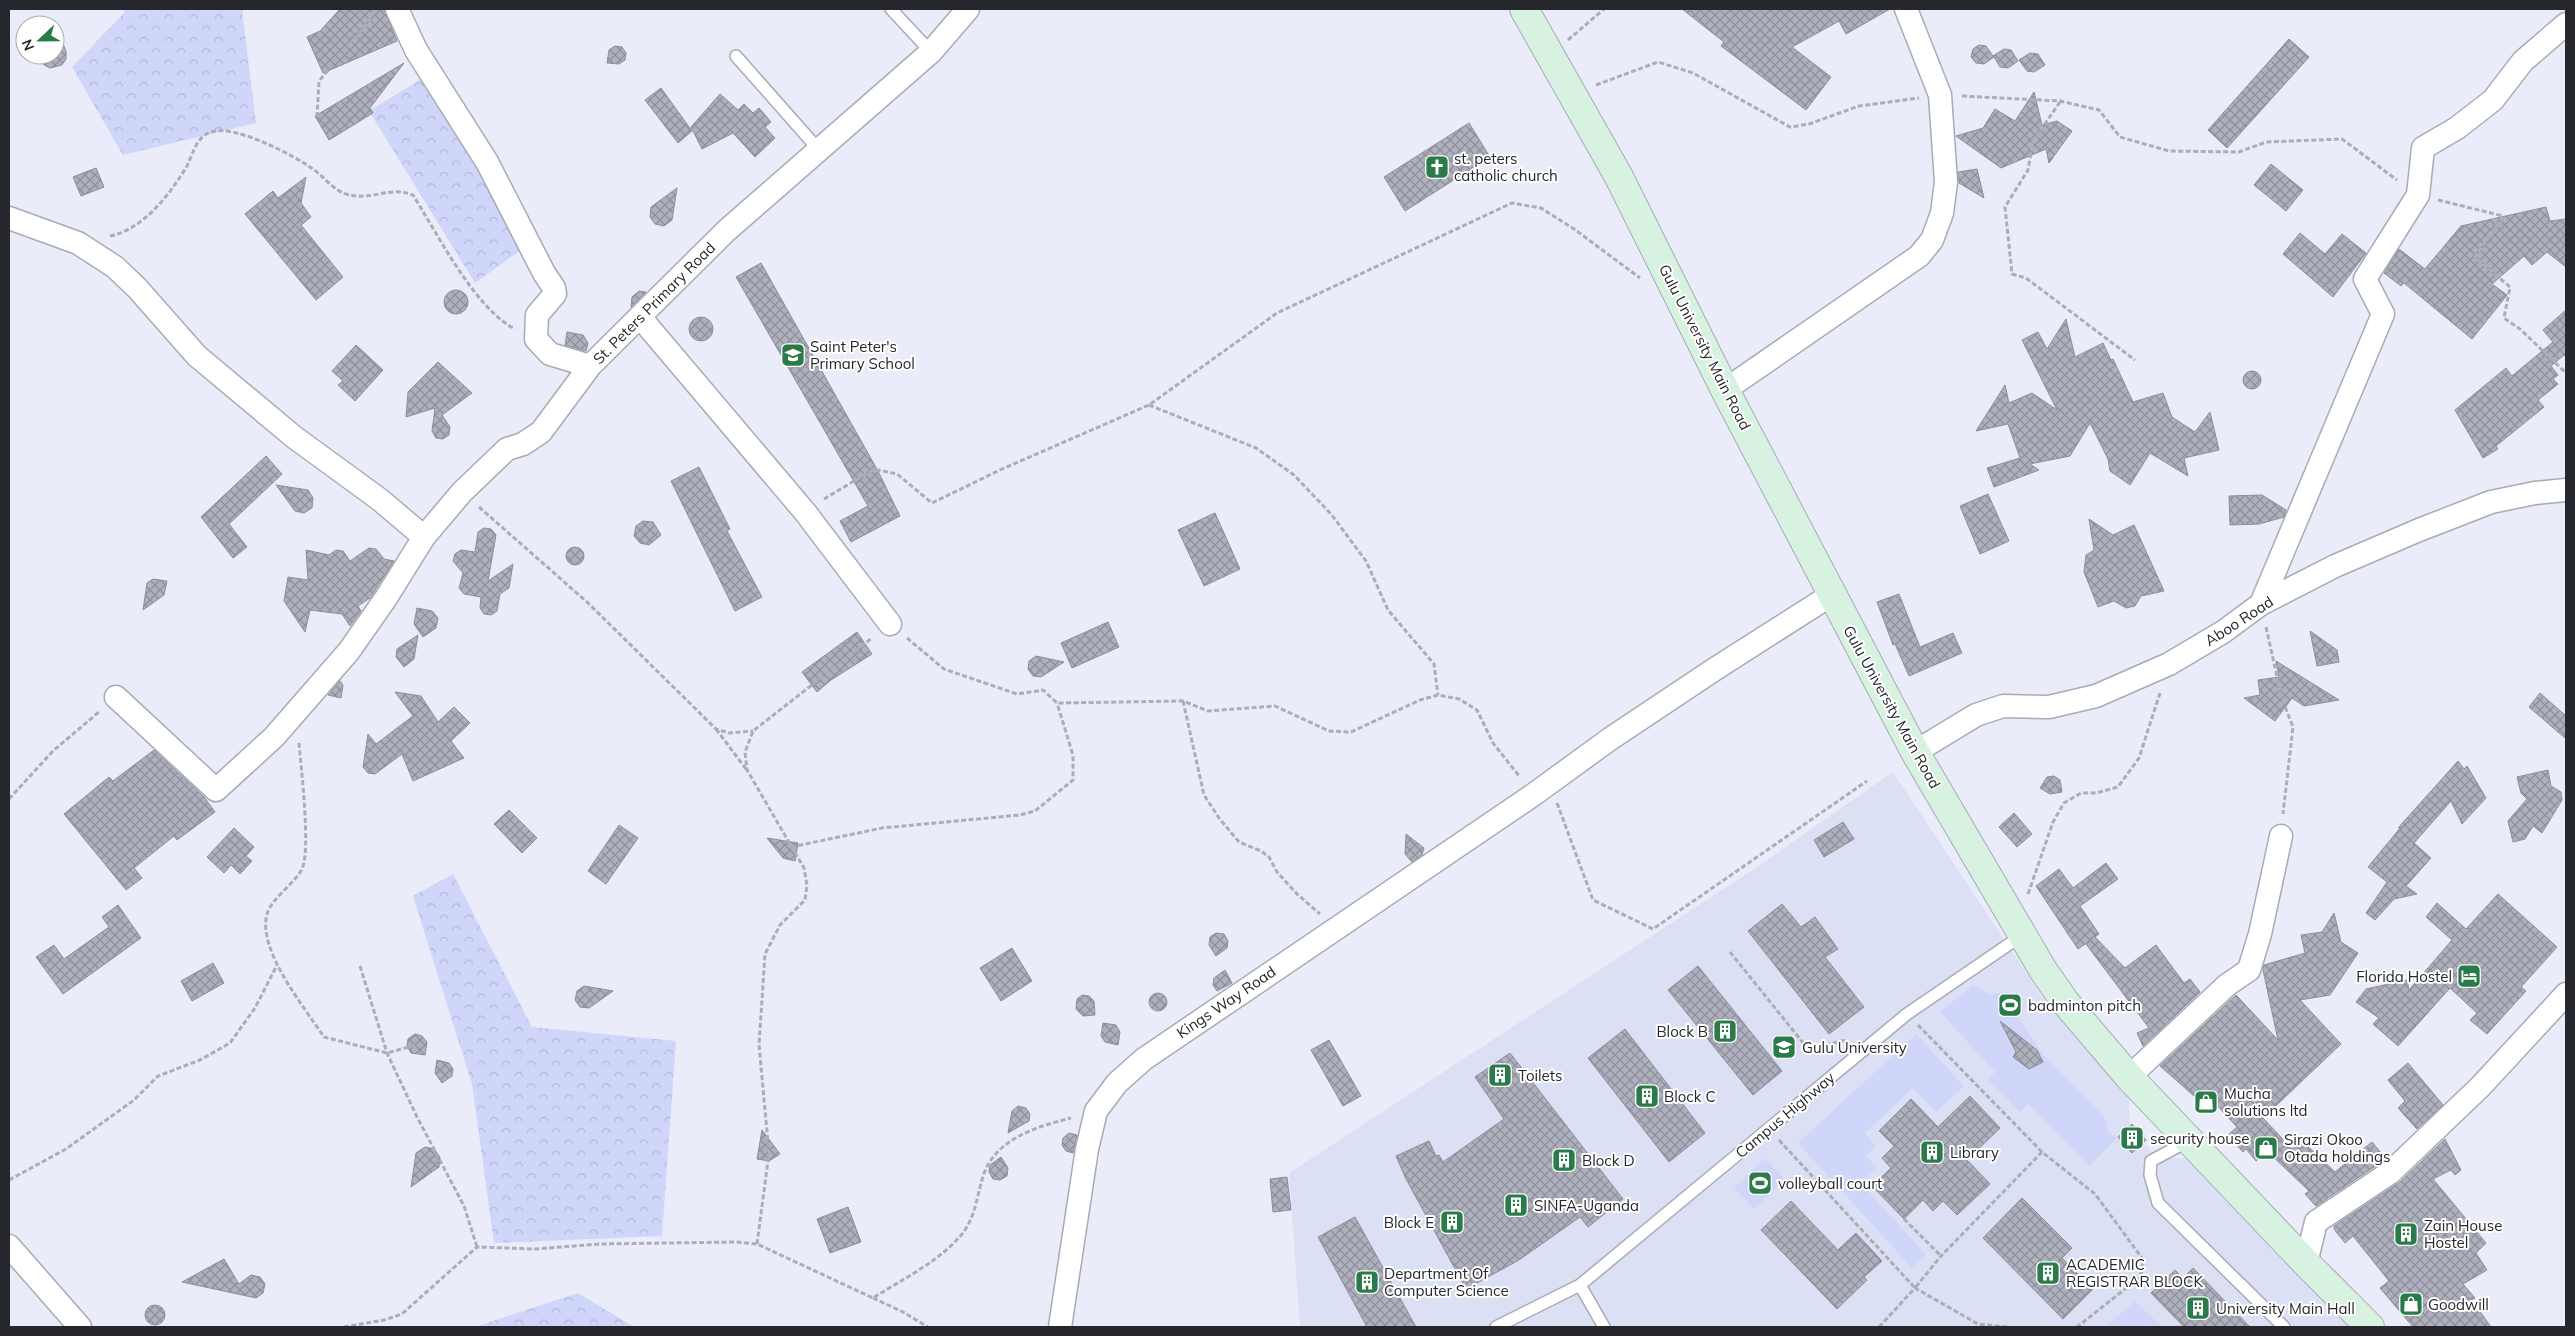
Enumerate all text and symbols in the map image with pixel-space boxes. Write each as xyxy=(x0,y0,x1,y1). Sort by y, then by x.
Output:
north arrow xyxy=(15,15,65,65)
text: N xyxy=(18,37,38,53)
place label: st. peters catholic church xyxy=(1454,149,1558,185)
church icon: st. peters catholic church xyxy=(1424,154,1450,180)
street label: St. Peters Primary Road xyxy=(589,238,719,368)
street label: Gulu University Main Road xyxy=(1655,261,1755,433)
place label: Saint Peter's Primary School xyxy=(810,337,915,373)
school or university icon: Saint Peter's Primary School xyxy=(780,342,806,368)
street label: Aboo Road xyxy=(2201,592,2277,650)
street label: Gulu University Main Road xyxy=(1839,622,1945,792)
street label: Kings Way Road xyxy=(1173,962,1279,1042)
hotel icon: Florida Hostel xyxy=(2456,963,2482,989)
place label: Florida Hostel xyxy=(2356,967,2452,986)
sports icon: badminton pitch xyxy=(1997,992,2023,1018)
place label: badminton pitch xyxy=(2028,996,2141,1015)
building icon: Block B xyxy=(1712,1018,1738,1044)
place label: Block B xyxy=(1656,1022,1708,1041)
school or university icon: Gulu University xyxy=(1771,1034,1797,1060)
place label: Gulu University xyxy=(1802,1038,1907,1057)
building icon: Toilets xyxy=(1487,1062,1513,1088)
place label: Toilets xyxy=(1518,1066,1562,1085)
street label: Campus Highway xyxy=(1731,1068,1839,1162)
building icon: Block C xyxy=(1634,1083,1660,1109)
place label: Mucha solutions ltd xyxy=(2224,1084,2308,1120)
place label: Block C xyxy=(1664,1087,1716,1106)
shop icon: Mucha solutions ltd xyxy=(2193,1089,2219,1115)
building icon: security house xyxy=(2119,1125,2145,1151)
place label: security house xyxy=(2150,1129,2250,1148)
place label: Sirazi Okoo Otada holdings xyxy=(2284,1130,2391,1166)
shop icon: Sirazi Okoo Otada holdings xyxy=(2253,1135,2279,1161)
building icon: Library xyxy=(1919,1139,1945,1165)
place label: Library xyxy=(1950,1143,1999,1162)
building icon: Block D xyxy=(1551,1147,1577,1173)
place label: Block D xyxy=(1582,1151,1635,1170)
sports icon: volleyball court xyxy=(1747,1170,1773,1196)
place label: volleyball court xyxy=(1778,1174,1882,1193)
building icon: SINFA-Uganda xyxy=(1503,1192,1529,1218)
place label: SINFA-Uganda xyxy=(1534,1196,1639,1215)
building icon: Block E xyxy=(1439,1209,1465,1235)
place label: Block E xyxy=(1384,1213,1434,1232)
place label: Zain House Hostel xyxy=(2424,1216,2502,1252)
building icon: Zain House Hostel xyxy=(2393,1221,2419,1247)
place label: ACADEMIC REGISTRAR BLOCK xyxy=(2066,1255,2203,1291)
building icon: ACADEMIC REGISTRAR BLOCK xyxy=(2035,1260,2061,1286)
place label: Department Of Computer Science xyxy=(1384,1264,1509,1300)
building icon: Department Of Computer Science xyxy=(1354,1269,1380,1295)
shop icon: Goodwill xyxy=(2398,1291,2424,1317)
building icon: University Main Hall xyxy=(2185,1295,2211,1321)
place label: Goodwill xyxy=(2428,1295,2489,1314)
place label: University Main Hall xyxy=(2216,1299,2355,1318)

